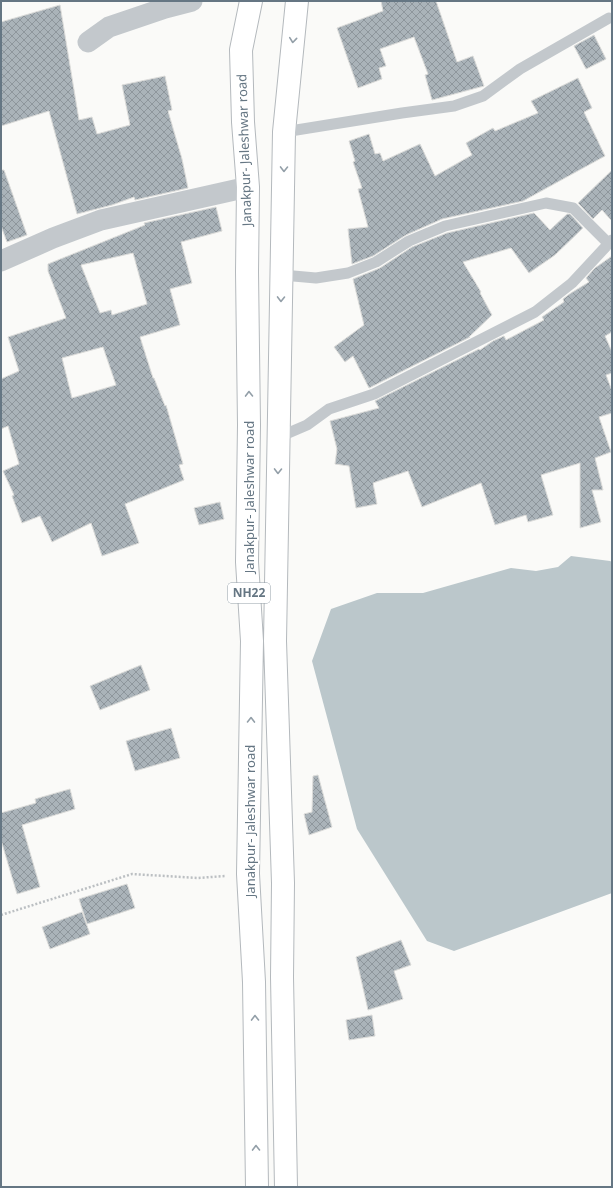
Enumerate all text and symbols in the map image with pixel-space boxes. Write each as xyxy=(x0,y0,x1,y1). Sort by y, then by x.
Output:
one-way arrow xyxy=(289,37,298,43)
street label: Janakpur- Jaleshwar road xyxy=(232,74,256,228)
one-way arrow xyxy=(280,166,288,172)
one-way arrow xyxy=(277,296,285,302)
one-way arrow xyxy=(244,391,253,397)
street label: Janakpur- Jaleshwar road xyxy=(240,421,258,575)
one-way arrow xyxy=(274,468,282,474)
road number: NH22 xyxy=(228,583,270,603)
one-way arrow xyxy=(247,717,255,723)
street label: Janakpur- Jaleshwar road xyxy=(241,745,259,899)
one-way arrow xyxy=(250,1015,259,1021)
one-way arrow xyxy=(252,1145,260,1151)

